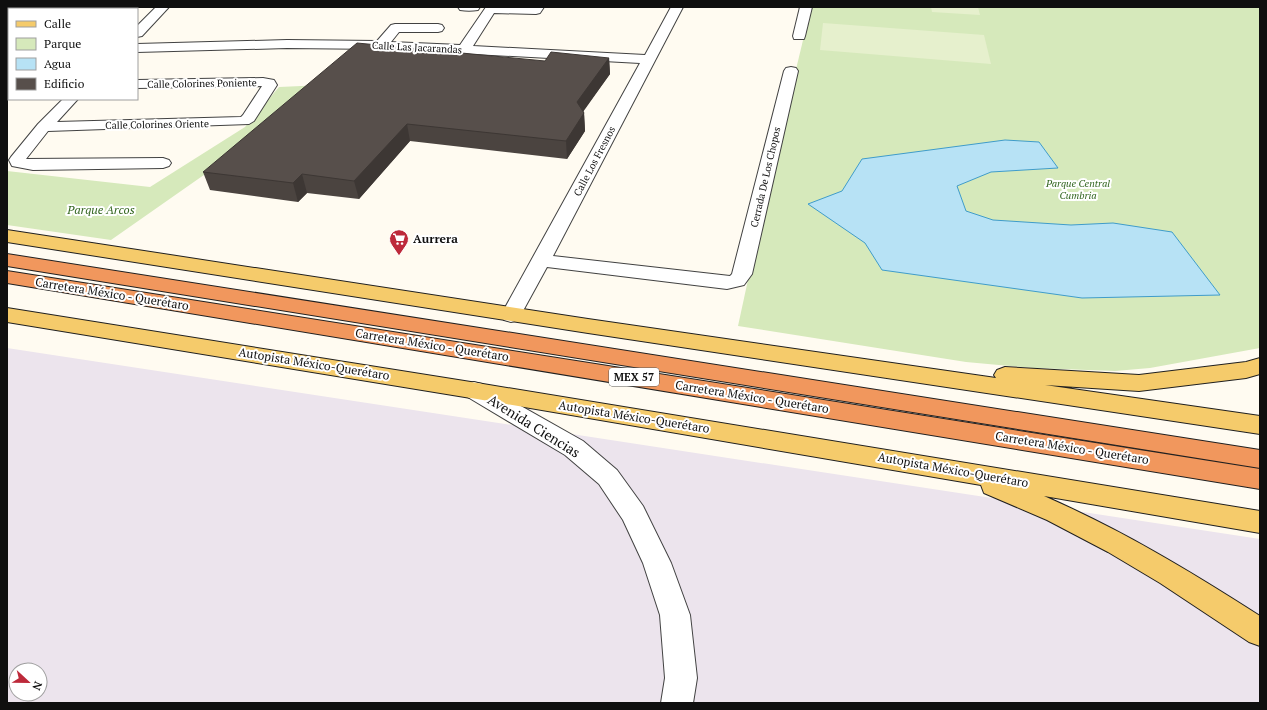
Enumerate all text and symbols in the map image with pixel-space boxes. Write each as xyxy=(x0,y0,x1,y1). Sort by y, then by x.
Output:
legend xyxy=(8,8,138,100)
text: Calle xyxy=(44,16,71,31)
text: Parque xyxy=(44,36,81,51)
street label: Calle Las Jacarandas xyxy=(372,39,462,56)
text: Agua xyxy=(44,56,71,71)
text: Edificio xyxy=(44,76,85,91)
street label: Calle Colorines Poniente xyxy=(147,76,257,91)
street label: Calle Colorines Oriente xyxy=(105,117,209,132)
street label: Calle Los Fresnos xyxy=(571,124,618,198)
street label: Cerrada De Los Chopos xyxy=(748,126,783,229)
park label: Parque Central Cumbria xyxy=(1045,177,1110,202)
park label: Parque Arcos xyxy=(66,202,135,217)
supermarket icon: Aurrera xyxy=(388,228,410,256)
place label: Aurrera xyxy=(413,231,458,246)
street label: Carretera México - Querétaro xyxy=(34,274,190,313)
street label: Carretera México - Querétaro xyxy=(354,325,510,364)
street label: Autopista México-Querétaro xyxy=(238,344,391,383)
road number: MEX 57 xyxy=(609,368,659,386)
street label: Carretera México - Querétaro xyxy=(674,377,830,416)
street label: Avenida Ciencias xyxy=(484,390,584,462)
street label: Autopista México-Querétaro xyxy=(558,397,711,436)
street label: Carretera México - Querétaro xyxy=(994,428,1150,467)
street label: Autopista México-Querétaro xyxy=(877,449,1030,490)
north arrow xyxy=(8,662,48,702)
text: N xyxy=(29,679,45,693)

